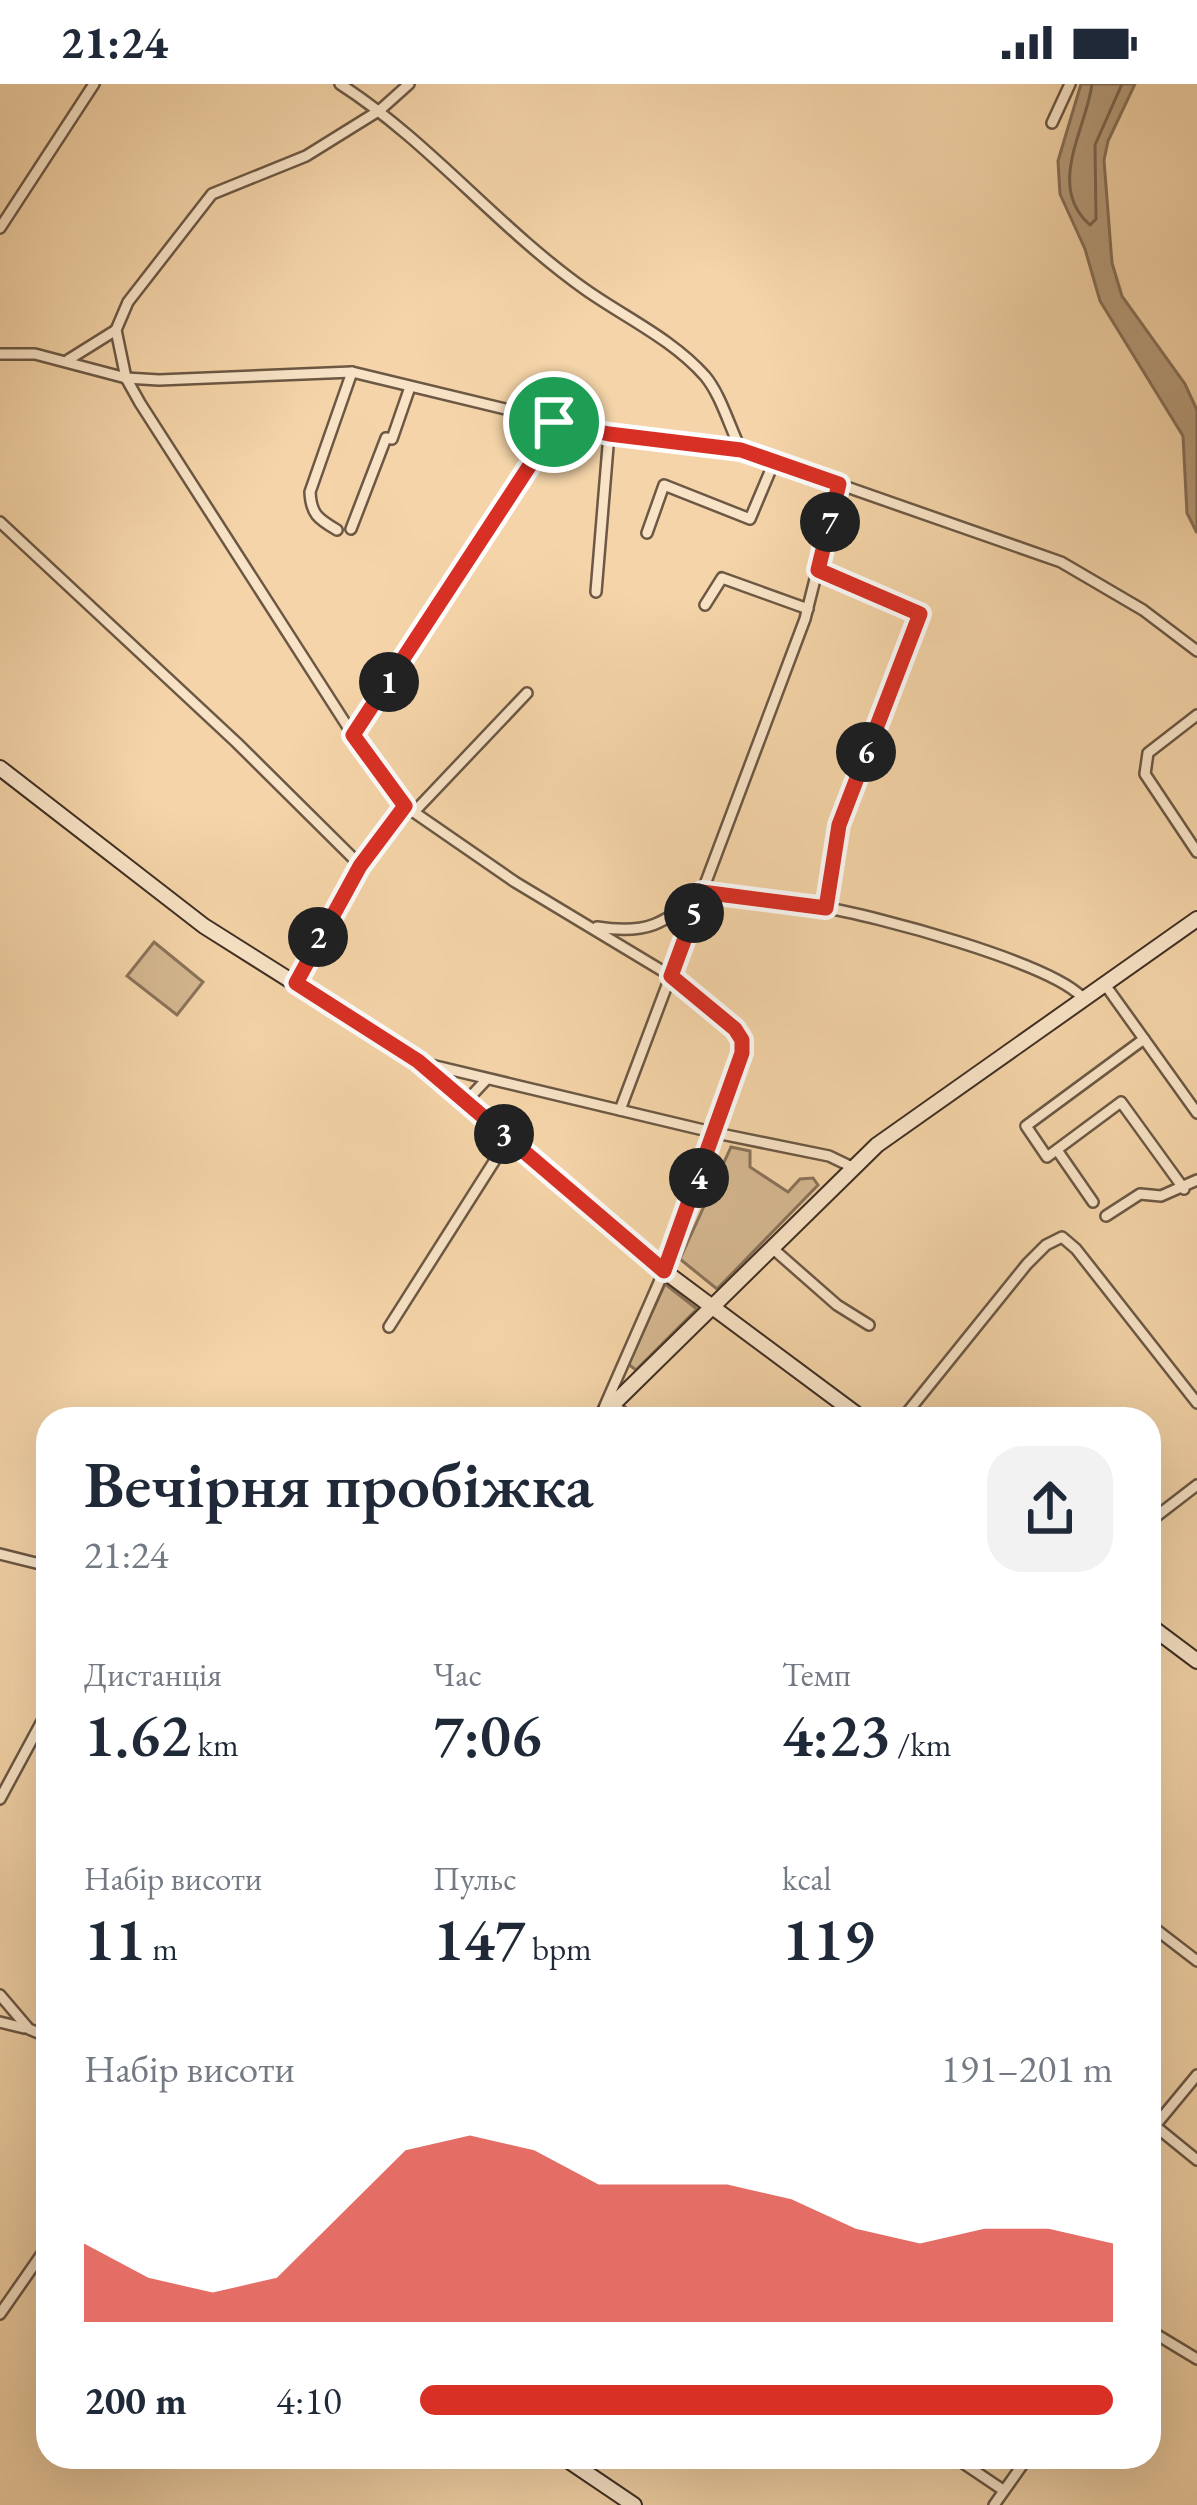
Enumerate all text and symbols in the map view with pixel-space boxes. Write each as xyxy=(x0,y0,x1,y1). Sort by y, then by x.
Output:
text: 21:24 xyxy=(60,13,168,71)
pin xyxy=(503,371,605,473)
icon: arrive xyxy=(521,389,587,455)
pin: 7 xyxy=(800,492,860,552)
text: 7 xyxy=(821,500,839,543)
pin: 1 xyxy=(359,652,419,712)
text: 1 xyxy=(380,660,398,703)
pin: 6 xyxy=(836,722,896,782)
text: 6 xyxy=(857,730,875,773)
pin: 5 xyxy=(664,883,724,943)
text: 5 xyxy=(685,891,703,934)
pin: 2 xyxy=(288,907,348,967)
text: 2 xyxy=(309,915,327,958)
pin: 3 xyxy=(474,1104,534,1164)
text: 3 xyxy=(495,1112,513,1155)
pin: 4 xyxy=(669,1148,729,1208)
text: 4 xyxy=(690,1156,708,1199)
text: Вечірня пробіжка xyxy=(84,1441,593,1527)
button: share xyxy=(987,1446,1113,1572)
text: 21:24 xyxy=(84,1529,169,1580)
text: Дистанція xyxy=(84,1653,222,1696)
text: Час xyxy=(433,1653,482,1696)
text: Темп xyxy=(782,1653,851,1696)
text: 1.62 xyxy=(84,1696,191,1774)
text: 7:06 xyxy=(433,1696,542,1774)
text: 4:23 xyxy=(782,1696,891,1774)
text: km xyxy=(191,1723,239,1766)
text: /km xyxy=(891,1723,952,1766)
text: Набір висоти xyxy=(84,1857,262,1900)
text: Пульс xyxy=(433,1857,517,1900)
text: kcal xyxy=(782,1857,832,1900)
text: 11 xyxy=(84,1900,146,1978)
text: 147 xyxy=(433,1900,525,1978)
text: 119 xyxy=(782,1900,874,1978)
text: m xyxy=(146,1927,178,1970)
text: bpm xyxy=(525,1927,592,1970)
text: Набір висоти xyxy=(84,2043,295,2094)
text: 191–201 m xyxy=(941,2043,1113,2094)
text: 200 m xyxy=(84,2375,187,2426)
text: 4:10 xyxy=(276,2375,342,2426)

